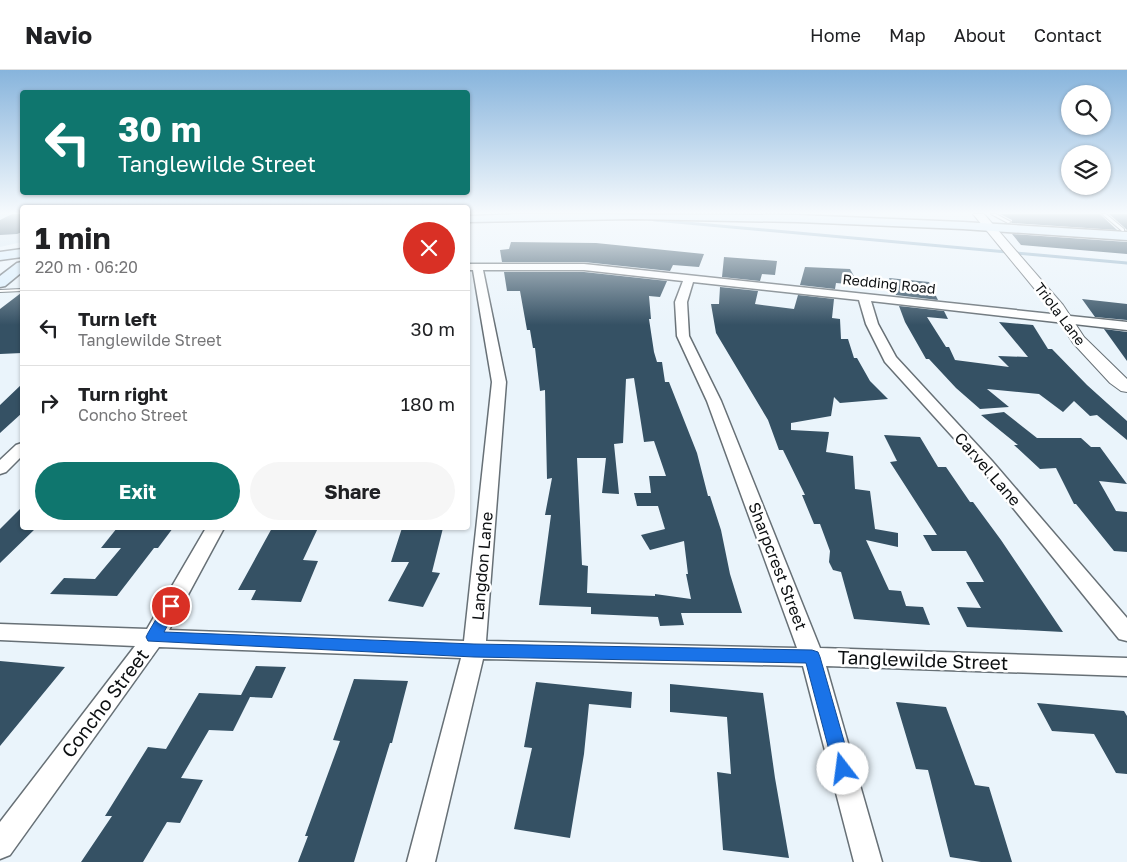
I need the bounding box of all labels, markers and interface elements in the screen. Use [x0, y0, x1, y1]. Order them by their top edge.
text: Navio [25, 20, 92, 49]
text: Home [810, 24, 861, 46]
text: Map [889, 24, 926, 46]
text: About [954, 24, 1006, 46]
text: Contact [1034, 24, 1102, 46]
map controls [1061, 85, 1111, 195]
button: search [1061, 85, 1111, 135]
text: 30 m [118, 108, 201, 150]
icon: left [35, 110, 100, 175]
button: layers [1061, 145, 1111, 195]
text: Tanglewilde Street [118, 150, 316, 177]
text: 1 min [35, 220, 111, 256]
button: close [403, 222, 455, 274]
text: 220 m · 06:20 [35, 257, 138, 277]
street label: Redding Road [842, 270, 936, 297]
street label: Triola Lane [1031, 279, 1089, 348]
text: Turn left [78, 307, 157, 330]
icon: left [35, 314, 63, 342]
text: 30 m [411, 317, 455, 340]
text: Tanglewilde Street [78, 330, 222, 350]
text: Turn right [78, 382, 168, 405]
icon: right [35, 389, 63, 417]
text: 180 m [401, 392, 455, 415]
text: Concho Street [78, 405, 188, 425]
street label: Carvel Lane [951, 428, 1025, 510]
button: Exit [35, 462, 240, 520]
button: Share [250, 462, 455, 520]
street label: Sharpcrest Street [744, 499, 812, 633]
street label: Langdon Lane [467, 511, 497, 621]
pin [150, 585, 192, 627]
icon: arrive [157, 592, 185, 620]
street label: Concho Street [56, 644, 153, 762]
street label: Tanglewilde Street [837, 645, 1009, 674]
position arrow [816, 742, 868, 794]

